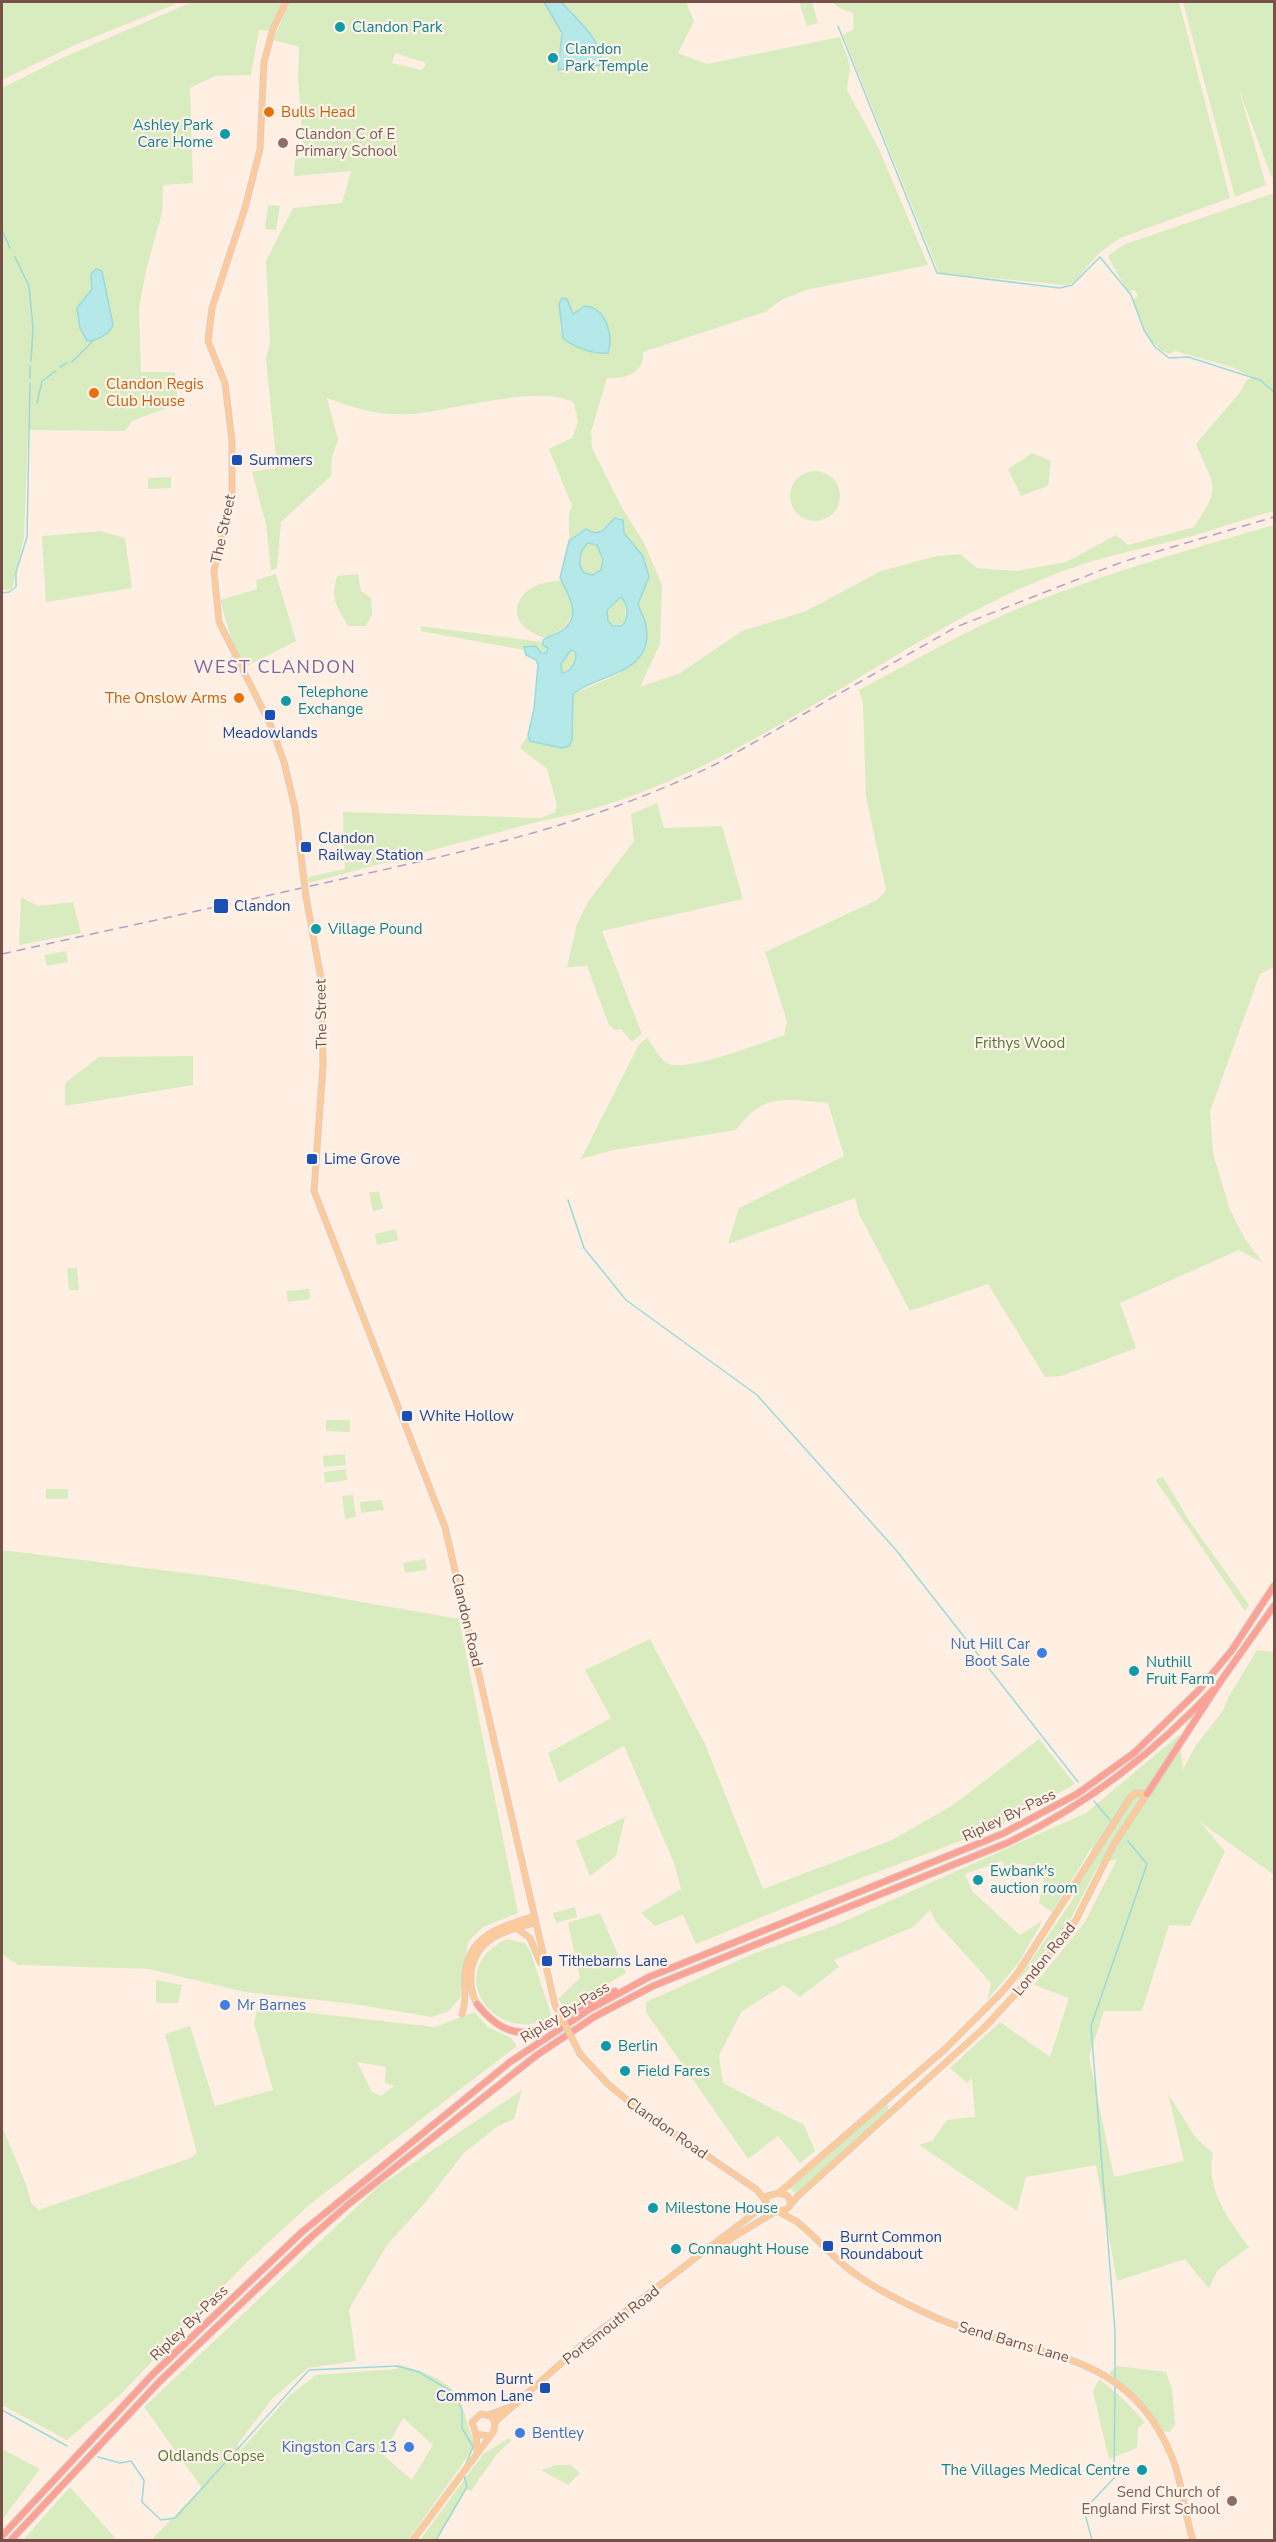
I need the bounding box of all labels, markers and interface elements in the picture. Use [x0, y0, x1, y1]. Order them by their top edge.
place label: Clandon Park [352, 17, 443, 37]
marker: Clandon Park [333, 20, 347, 34]
place label: Clandon Park Temple [565, 39, 649, 76]
marker: Clandon Park Temple [546, 51, 560, 65]
place label: Bulls Head [281, 102, 356, 122]
marker: Bulls Head [262, 105, 276, 119]
place label: Ashley Park Care Home [133, 115, 213, 152]
place label: Clandon C of E Primary School [295, 124, 398, 161]
marker: Ashley Park Care Home [218, 127, 232, 141]
marker: Clandon C of E Primary School [276, 136, 290, 150]
place label: Clandon Regis Club House [106, 374, 204, 411]
marker: Clandon Regis Club House [87, 386, 101, 400]
place label: Summers [249, 450, 313, 470]
marker: Summers [230, 453, 244, 467]
street label: The Street [206, 492, 240, 565]
district label: WEST CLANDON [194, 655, 356, 679]
place label: Telephone Exchange [298, 682, 368, 719]
place label: The Onslow Arms [105, 688, 227, 708]
marker: The Onslow Arms [232, 691, 246, 705]
marker: Telephone Exchange [279, 694, 293, 708]
marker: Meadowlands [263, 708, 277, 722]
place label: Meadowlands [222, 723, 318, 743]
place label: Clandon Railway Station [318, 828, 424, 865]
marker: Clandon Railway Station [299, 840, 313, 854]
place label: Clandon [234, 896, 291, 916]
marker: Clandon [212, 897, 230, 915]
place label: Village Pound [327, 919, 422, 939]
marker: Village Pound [309, 922, 323, 936]
street label: The Street [310, 978, 332, 1049]
park label: Frithys Wood [975, 1033, 1065, 1053]
place label: Lime Grove [324, 1149, 400, 1169]
marker: Lime Grove [305, 1152, 319, 1166]
place label: White Hollow [419, 1406, 514, 1426]
marker: White Hollow [400, 1409, 414, 1423]
street label: Clandon Road [447, 1571, 487, 1669]
place label: Nut Hill Car Boot Sale [951, 1634, 1031, 1671]
marker: Nut Hill Car Boot Sale [1035, 1646, 1049, 1660]
place label: Nuthill Fruit Farm [1146, 1652, 1215, 1689]
marker: Nuthill Fruit Farm [1127, 1664, 1141, 1678]
street label: Ripley By-Pass [959, 1784, 1059, 1846]
place label: Ewbank's auction room [990, 1861, 1078, 1898]
marker: Ewbank's auction room [971, 1873, 985, 1887]
street label: London Road [1008, 1918, 1080, 2000]
place label: Tithebarns Lane [559, 1951, 668, 1971]
marker: Tithebarns Lane [540, 1954, 554, 1968]
street label: Ripley By-Pass [517, 1977, 613, 2047]
place label: Mr Barnes [237, 1995, 306, 2015]
marker: Mr Barnes [218, 1998, 232, 2012]
place label: Berlin [618, 2036, 658, 2056]
marker: Berlin [599, 2039, 613, 2053]
place label: Field Fares [637, 2061, 710, 2081]
marker: Field Fares [618, 2064, 632, 2078]
street label: Clandon Road [622, 2092, 712, 2164]
place label: Milestone House [665, 2198, 778, 2218]
marker: Milestone House [646, 2201, 660, 2215]
place label: Burnt Common Roundabout [840, 2227, 942, 2264]
place label: Connaught House [688, 2239, 809, 2259]
marker: Burnt Common Roundabout [821, 2239, 835, 2253]
marker: Connaught House [669, 2242, 683, 2256]
street label: Ripley By-Pass [146, 2281, 232, 2365]
street label: Portsmouth Road [558, 2281, 664, 2369]
street label: Send Barns Lane [956, 2317, 1072, 2367]
place label: Burnt Common Lane [436, 2369, 534, 2406]
marker: Burnt Common Lane [538, 2381, 552, 2395]
place label: Bentley [532, 2423, 584, 2443]
marker: Bentley [513, 2426, 527, 2440]
place label: Kingston Cars 13 [282, 2437, 397, 2457]
marker: Kingston Cars 13 [402, 2440, 416, 2454]
park label: Oldlands Copse [157, 2446, 265, 2466]
place label: The Villages Medical Centre [941, 2460, 1130, 2480]
marker: The Villages Medical Centre [1135, 2463, 1149, 2477]
place label: Send Church of England First School [1081, 2482, 1221, 2519]
marker: Send Church of England First School [1225, 2494, 1239, 2508]

